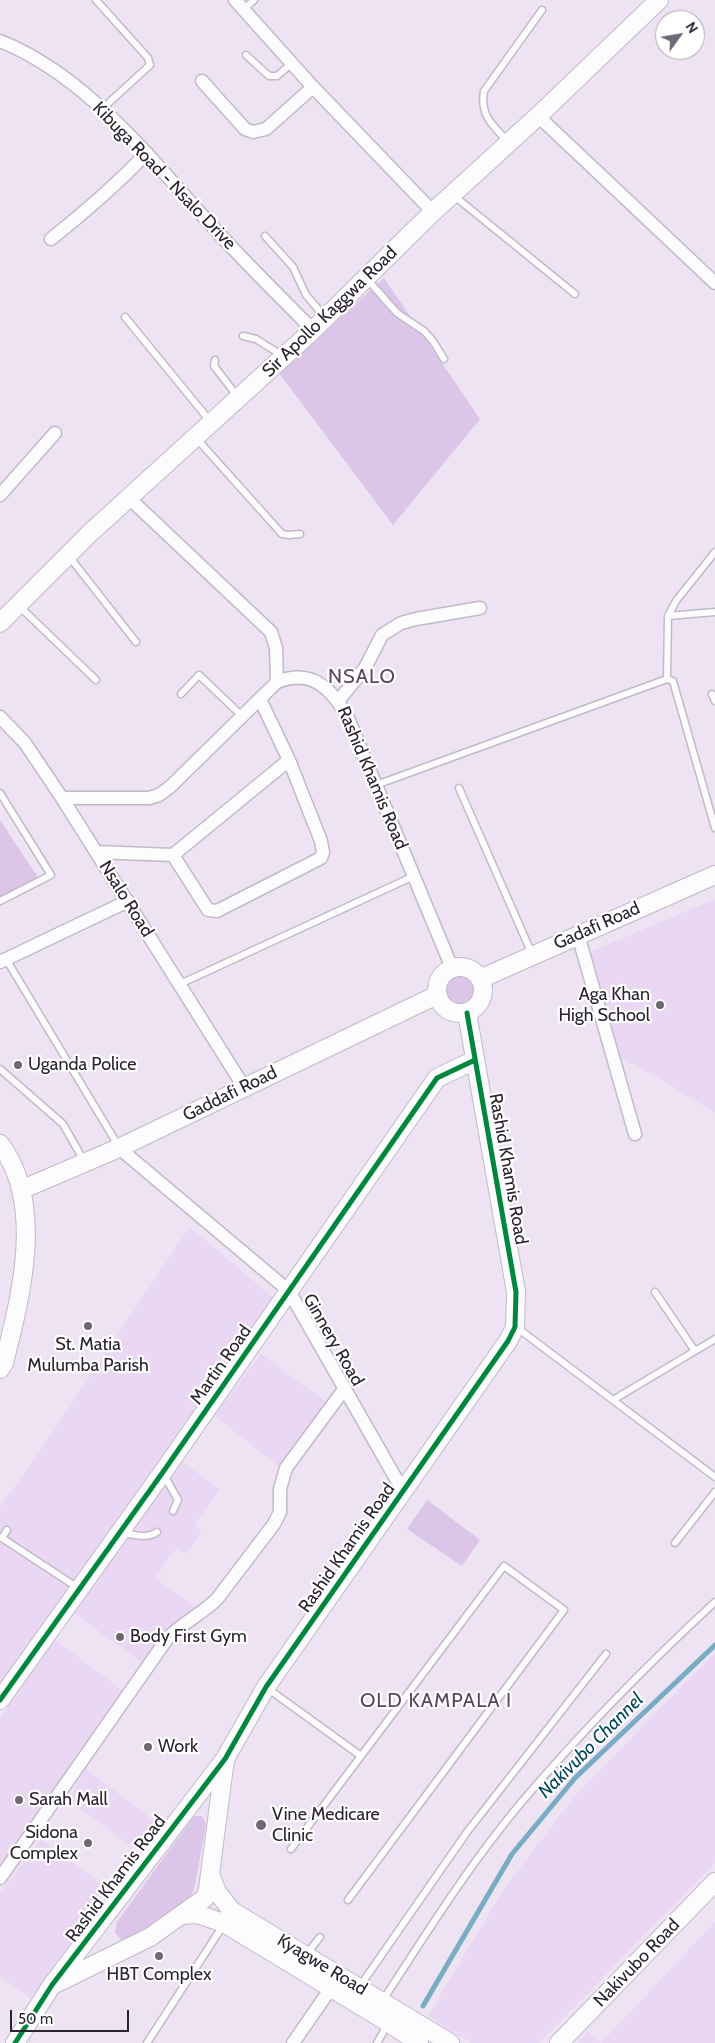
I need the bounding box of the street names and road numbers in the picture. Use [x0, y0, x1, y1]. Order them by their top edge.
street label: Kibuga Road - Nsalo Drive [88, 98, 240, 254]
street label: Sir Apollo Kaggwa Road [258, 242, 402, 382]
street label: Rashid Khamis Road [332, 703, 412, 853]
street label: Nsalo Road [94, 857, 158, 941]
street label: Gadafi Road [551, 897, 643, 955]
street label: Gaddafi Road [179, 1062, 281, 1126]
street label: Rashid Khamis Road [484, 1092, 532, 1246]
street label: Ginnery Road [298, 1290, 368, 1390]
street label: Martin Road [186, 1321, 256, 1409]
street label: Rashid Khamis Road [294, 1479, 400, 1617]
street label: Rashid Khamis Road [61, 1811, 171, 1947]
street label: Nakivubo Road [590, 1914, 684, 2012]
street label: Kyagwe Road [273, 1930, 371, 2000]

